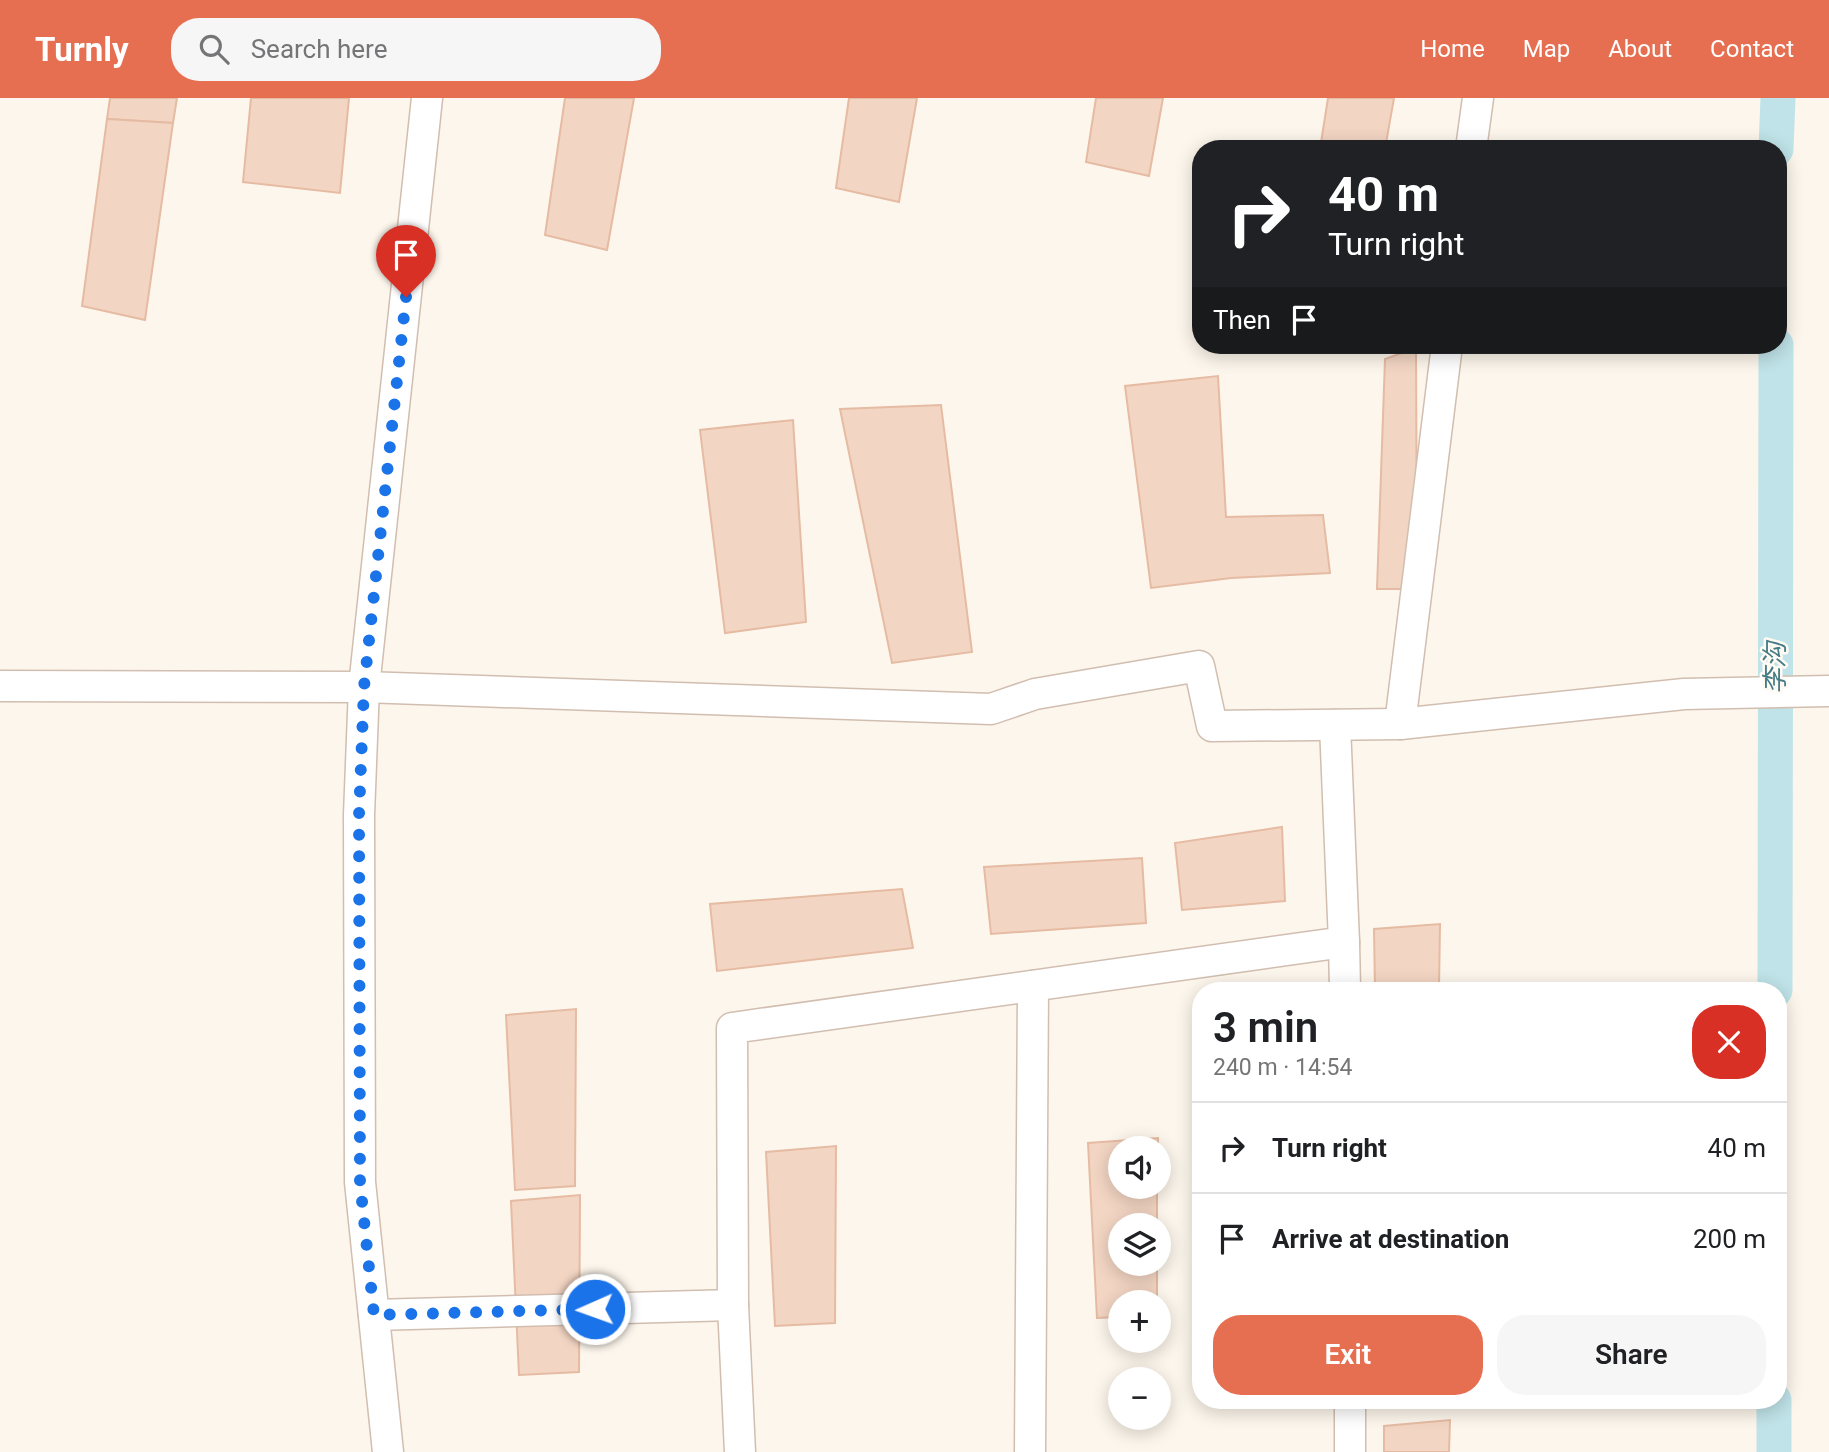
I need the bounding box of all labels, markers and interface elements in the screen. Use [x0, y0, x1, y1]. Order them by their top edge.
search box [171, 18, 661, 81]
text: Turnly [35, 30, 129, 69]
icon: search [195, 30, 233, 68]
text: Search here [251, 34, 387, 64]
text: Home [1420, 35, 1485, 63]
text: Map [1523, 35, 1570, 63]
text: About [1608, 35, 1672, 63]
text: Contact [1710, 35, 1794, 63]
text: 40 m [1328, 166, 1439, 223]
icon: right [1213, 168, 1304, 259]
pin [376, 225, 436, 297]
text: Turn right [1328, 225, 1464, 263]
icon: arrive [387, 236, 425, 274]
icon: arrive [1285, 301, 1323, 339]
text: Then [1213, 305, 1271, 335]
water label: 李沟 [1760, 639, 1790, 694]
text: 3 min [1213, 1003, 1318, 1052]
button: close [1692, 1005, 1766, 1079]
text: 240 m · 14:54 [1213, 1054, 1352, 1081]
icon: right [1213, 1129, 1251, 1167]
text: Turn right [1272, 1133, 1387, 1163]
text: 40 m [1708, 1133, 1766, 1163]
map controls [1108, 1136, 1171, 1430]
button: sound [1108, 1136, 1171, 1199]
button: layers [1108, 1213, 1171, 1276]
icon: arrive [1213, 1220, 1251, 1258]
text: Arrive at destination [1272, 1224, 1509, 1254]
text: 200 m [1693, 1224, 1766, 1254]
position arrow [558, 1272, 632, 1346]
button: + [1108, 1290, 1171, 1353]
button: Exit [1213, 1315, 1483, 1395]
button: Share [1497, 1315, 1766, 1395]
button: − [1108, 1367, 1171, 1430]

